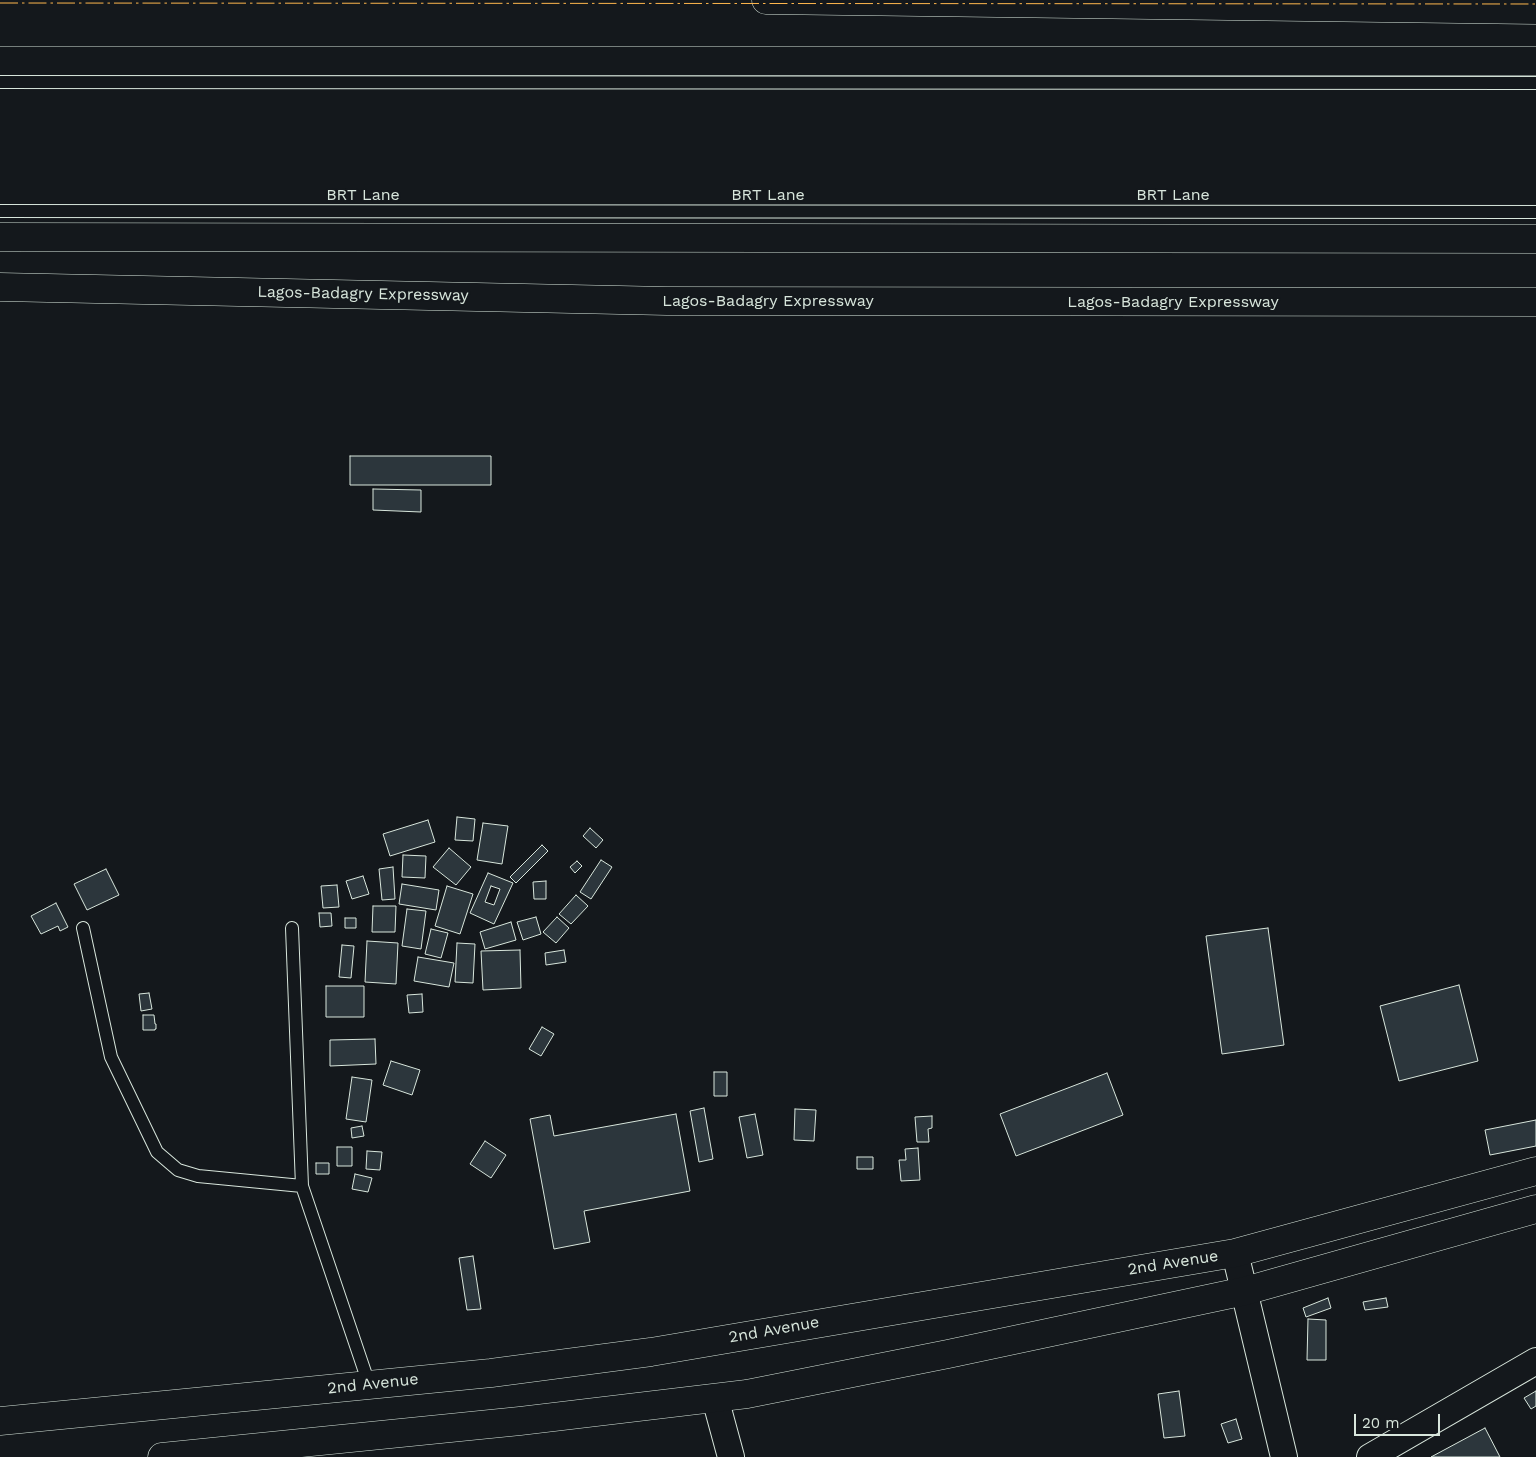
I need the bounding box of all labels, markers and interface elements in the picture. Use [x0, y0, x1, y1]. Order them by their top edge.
street label: BRT Lane [326, 185, 400, 205]
street label: BRT Lane [731, 185, 805, 205]
street label: BRT Lane [1136, 185, 1210, 205]
street label: Lagos-Badagry Expressway [257, 283, 469, 305]
street label: Lagos-Badagry Expressway [662, 291, 874, 311]
street label: Lagos-Badagry Expressway [1067, 292, 1279, 312]
street label: 2nd Avenue [1126, 1246, 1220, 1280]
street label: 2nd Avenue [727, 1313, 821, 1347]
street label: 2nd Avenue [327, 1370, 419, 1398]
scale bar [1356, 1404, 1442, 1436]
text: 20 m [1362, 1414, 1400, 1432]

